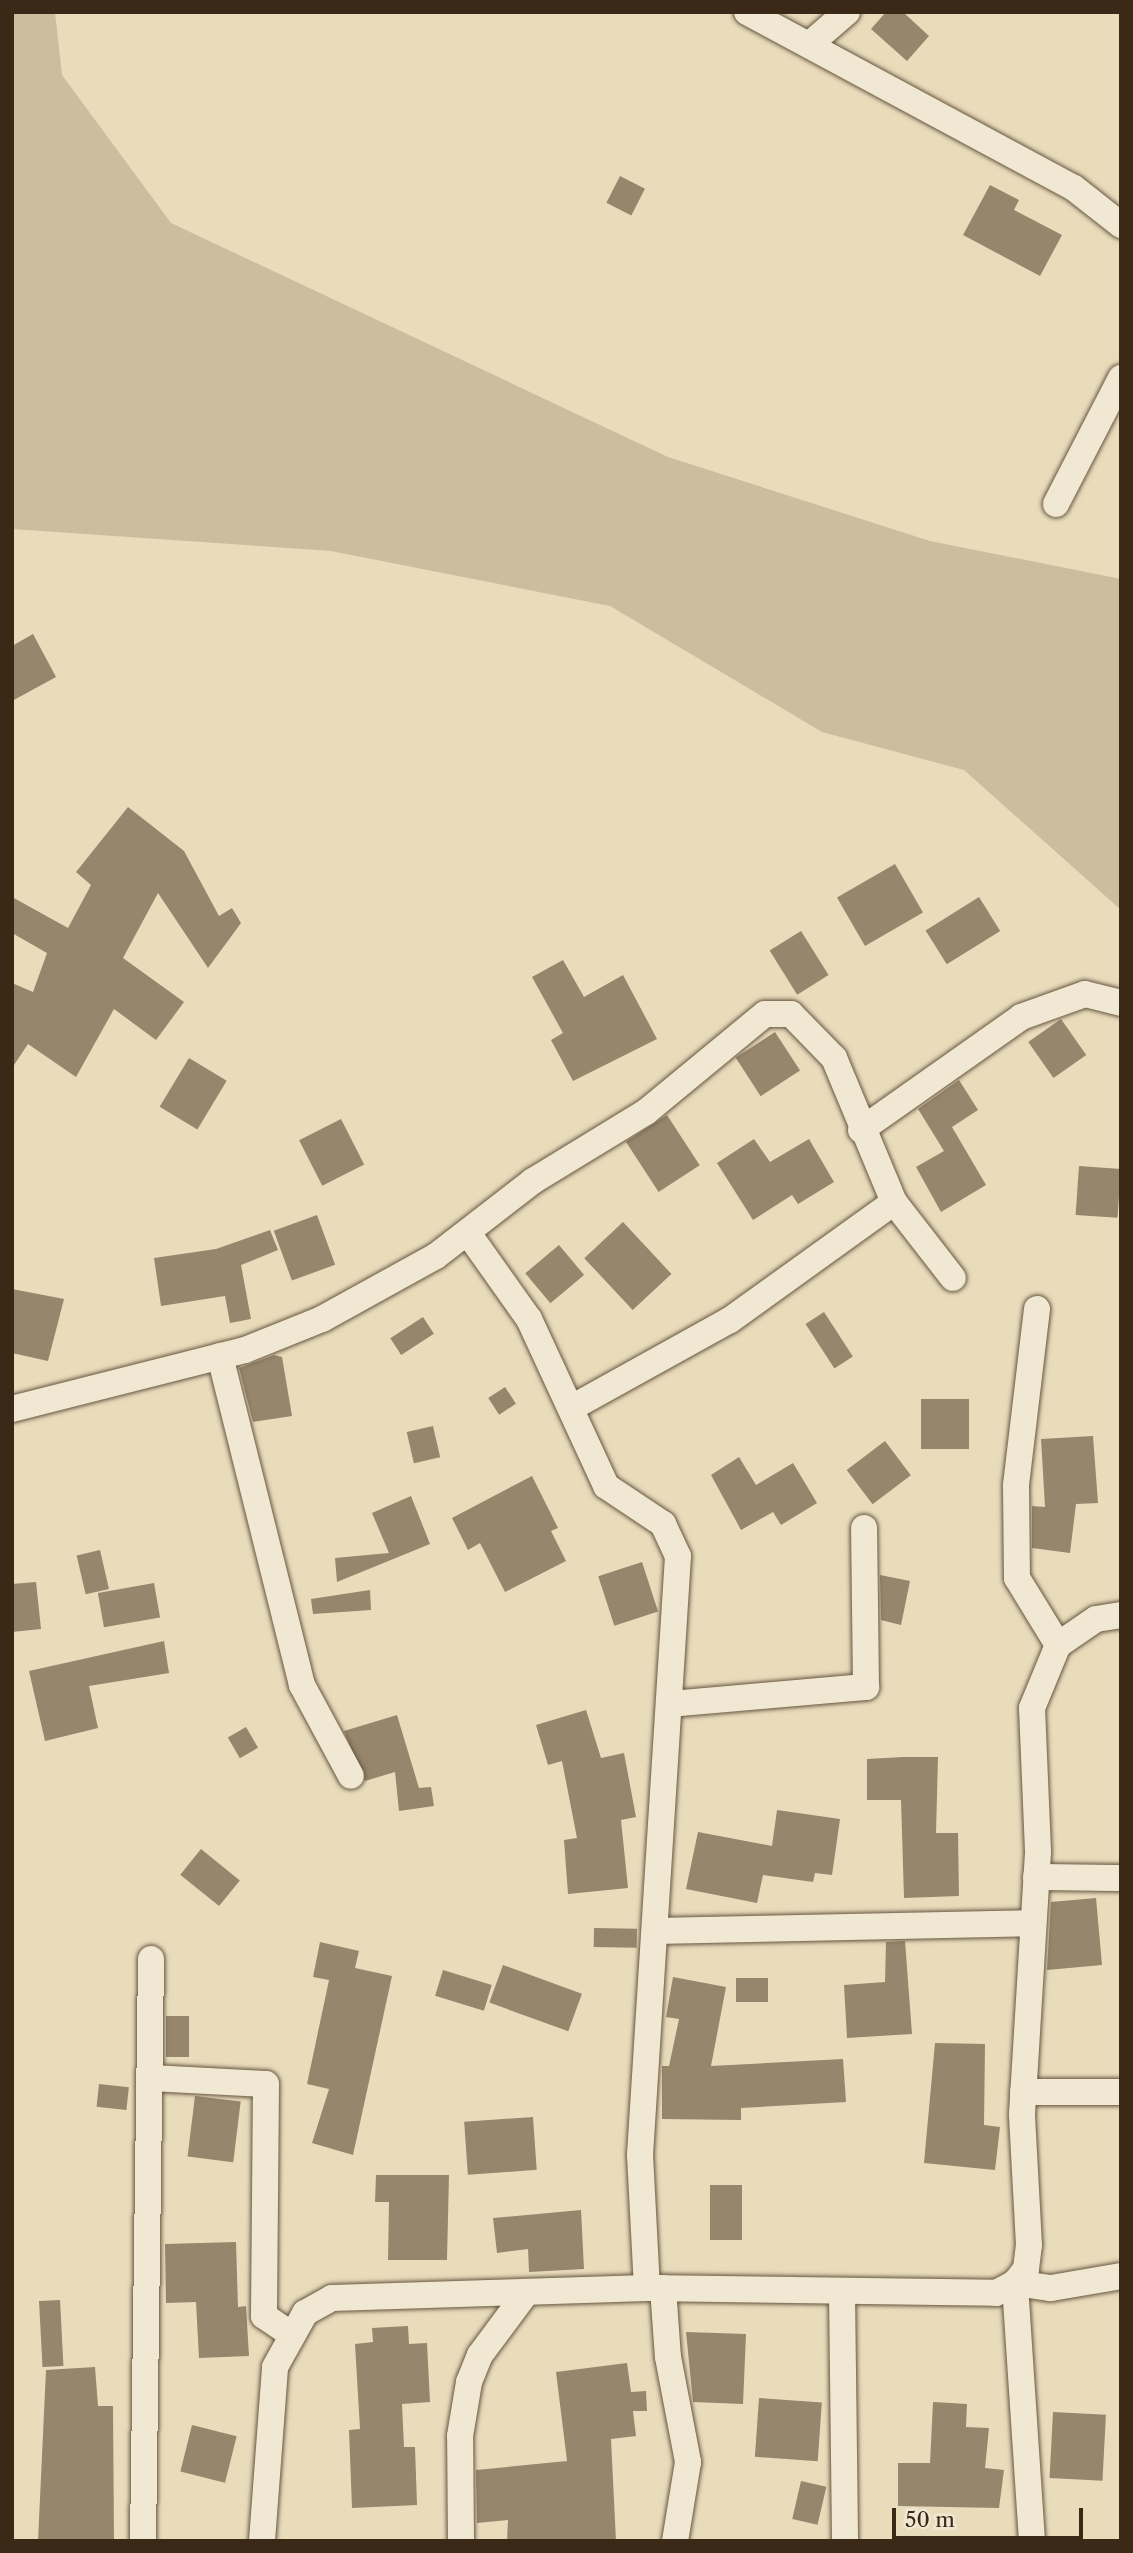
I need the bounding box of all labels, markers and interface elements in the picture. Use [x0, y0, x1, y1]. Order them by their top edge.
scale bar [895, 2494, 1086, 2538]
text: 50 m [905, 2507, 955, 2532]

